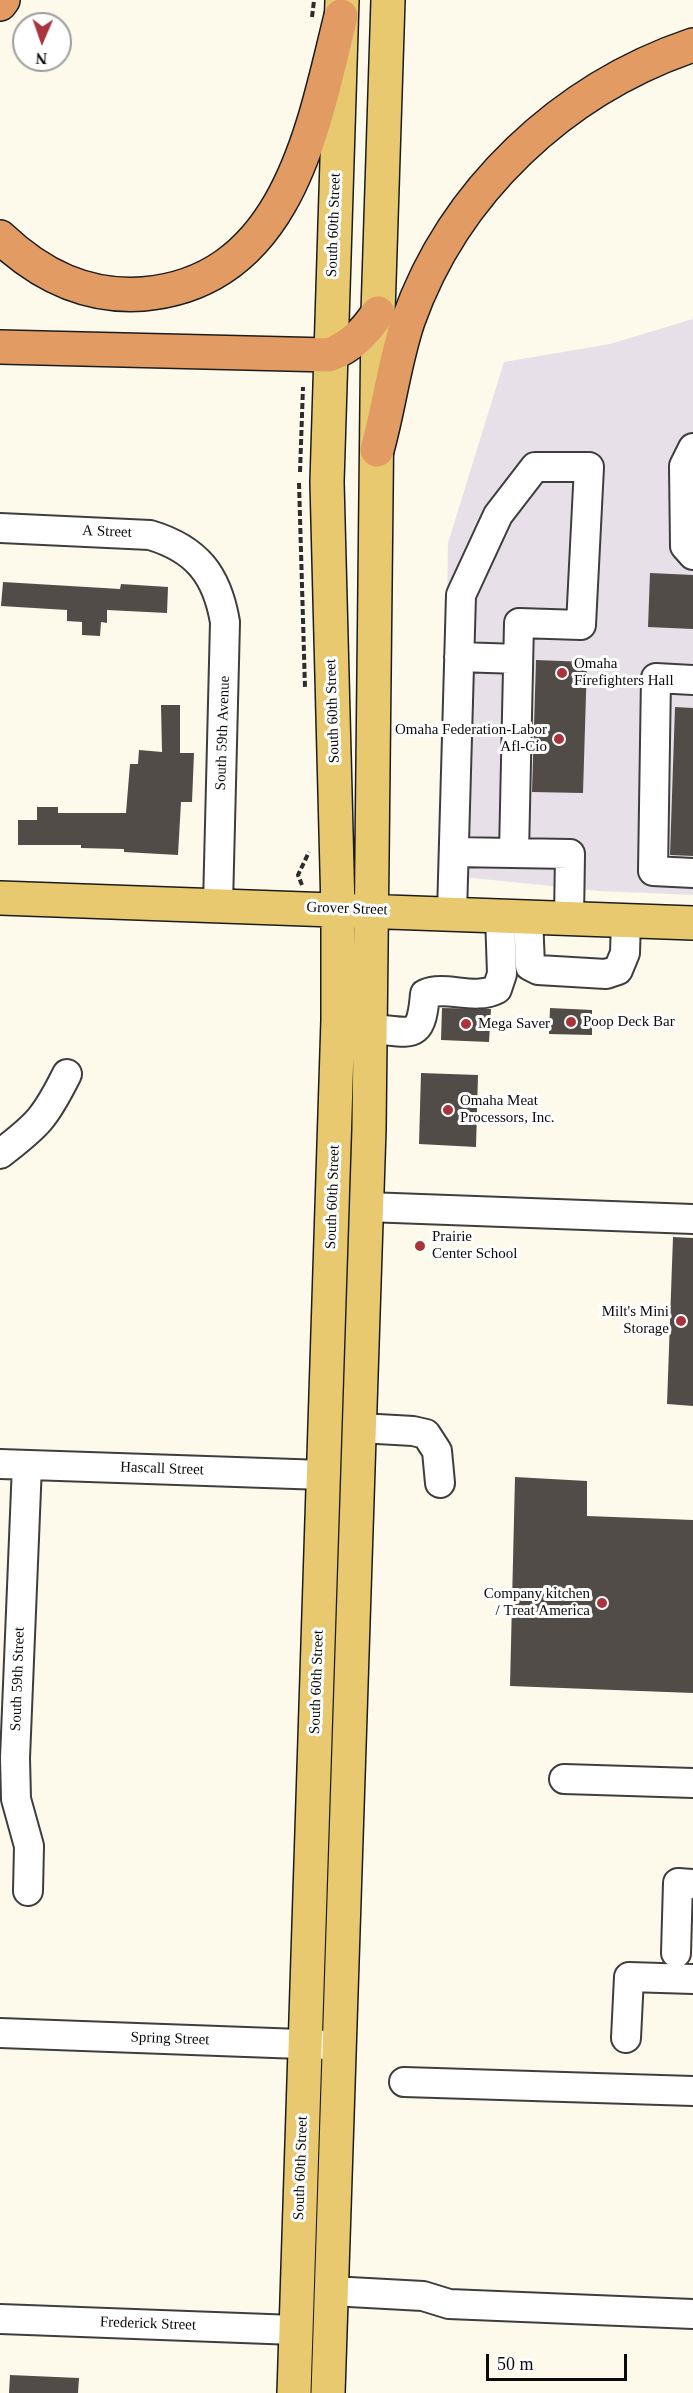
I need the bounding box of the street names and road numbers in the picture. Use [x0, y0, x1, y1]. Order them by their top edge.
street label: South 60th Street [323, 173, 345, 277]
street label: A Street [82, 522, 132, 542]
street label: South 60th Street [322, 659, 344, 763]
street label: South 59th Avenue [212, 675, 234, 791]
street label: Grover Street [306, 899, 388, 919]
street label: South 60th Street [322, 1145, 344, 1249]
street label: Hascall Street [120, 1459, 204, 1479]
street label: South 59th Street [7, 1627, 29, 1731]
street label: South 60th Street [306, 1630, 328, 1734]
street label: Spring Street [130, 2029, 210, 2049]
street label: South 60th Street [290, 2116, 312, 2220]
street label: Frederick Street [100, 2313, 196, 2335]

